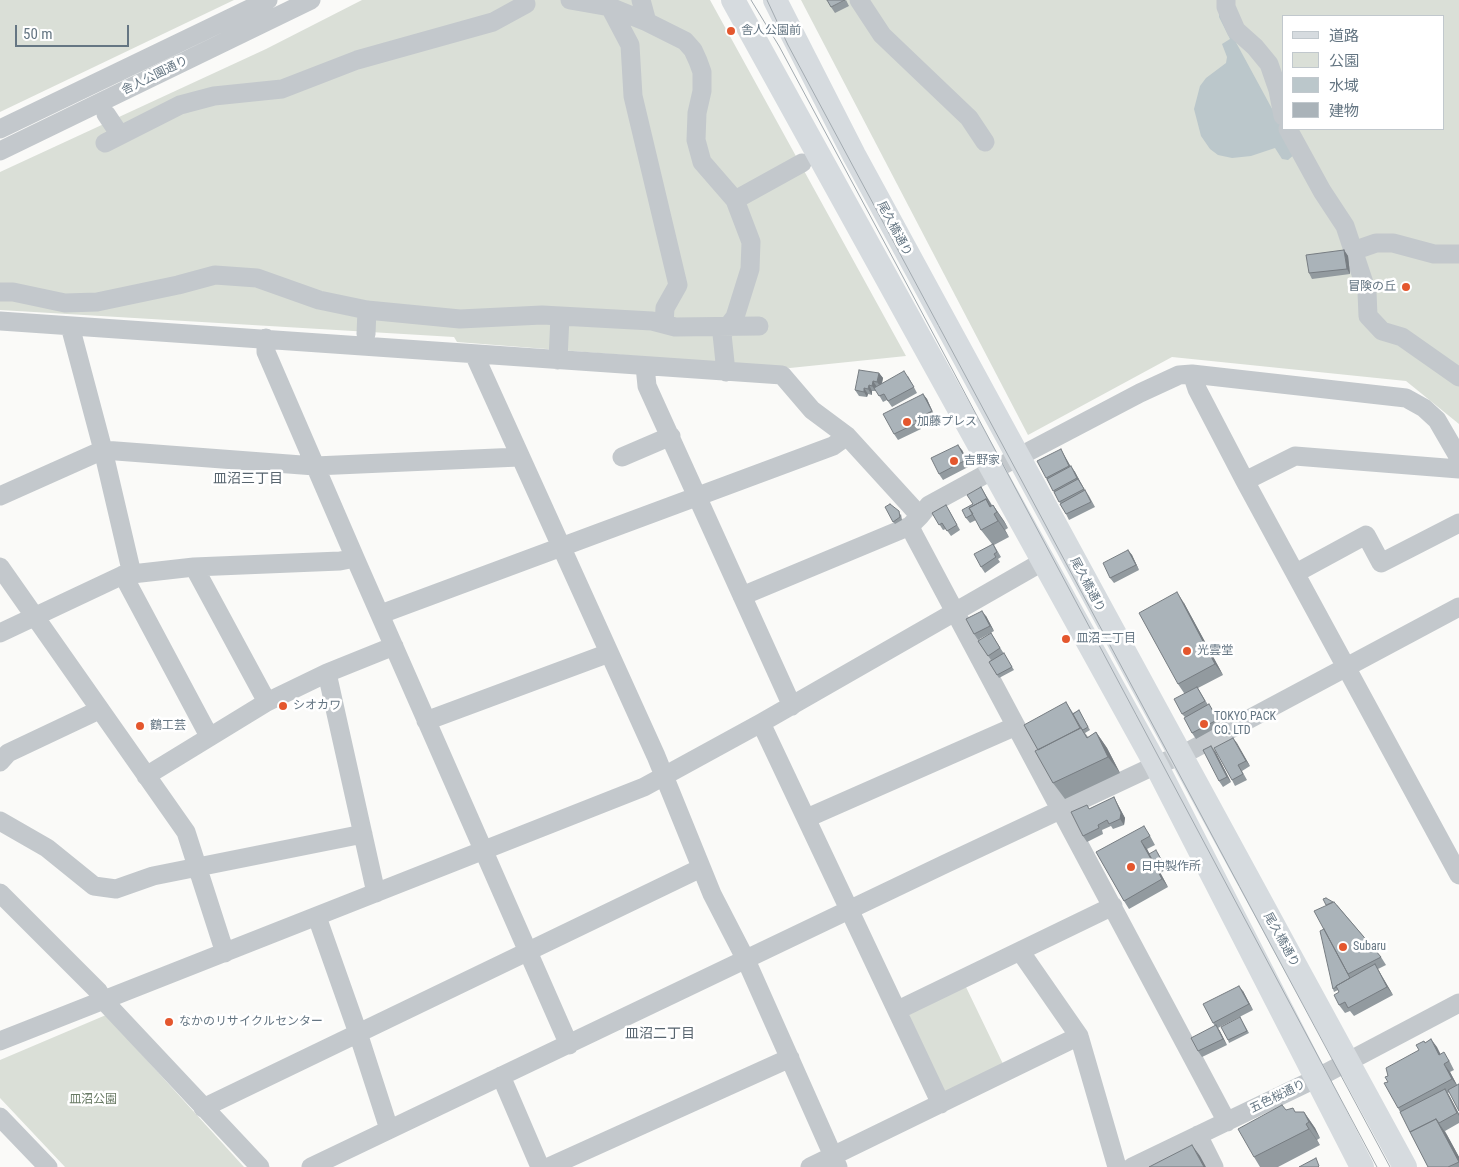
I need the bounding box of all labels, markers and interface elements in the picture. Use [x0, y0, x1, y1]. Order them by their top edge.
scale bar [18, 15, 131, 47]
legend [1282, 15, 1444, 130]
place label: 舎人公園前 [741, 24, 801, 38]
text: 50 m [23, 25, 53, 43]
marker: 舎人公園前 [725, 25, 737, 37]
text: 道路 [1329, 27, 1359, 45]
text: 公園 [1329, 52, 1359, 70]
street label: 舎人公園通り [119, 54, 191, 98]
text: 水域 [1329, 77, 1359, 95]
text: 建物 [1329, 102, 1359, 120]
street label: 尾久橋通り [874, 199, 914, 259]
place label: 冒険の丘 [1348, 280, 1396, 294]
marker: 冒険の丘 [1400, 281, 1412, 293]
place label: 加藤プレス [917, 415, 977, 429]
marker: 加藤プレス [901, 416, 913, 428]
place label: 吉野家 [964, 454, 1000, 468]
marker: 吉野家 [948, 455, 960, 467]
district label: 皿沼三丁目 [213, 471, 283, 487]
street label: 尾久橋通り [1067, 555, 1107, 615]
place label: 皿沼二丁目 [1076, 632, 1136, 646]
marker: 皿沼二丁目 [1060, 633, 1072, 645]
place label: 光雲堂 [1197, 644, 1233, 658]
marker: 光雲堂 [1181, 645, 1193, 657]
place label: シオカワ [293, 699, 341, 713]
marker: シオカワ [277, 700, 289, 712]
place label: TOKYO PACK CO. LTD [1214, 710, 1276, 738]
marker: TOKYO PACK CO. LTD [1198, 718, 1210, 730]
place label: 鶴工芸 [150, 719, 186, 733]
marker: 鶴工芸 [134, 720, 146, 732]
place label: 日中製作所 [1141, 860, 1201, 874]
marker: 日中製作所 [1125, 861, 1137, 873]
street label: 尾久橋通り [1260, 910, 1302, 970]
place label: Subaru [1353, 940, 1386, 954]
marker: Subaru [1337, 941, 1349, 953]
place label: なかのリサイクルセンター [179, 1015, 323, 1029]
marker: なかのリサイクルセンター [163, 1016, 175, 1028]
district label: 皿沼二丁目 [625, 1026, 695, 1042]
street label: 五色桜通り [1248, 1077, 1308, 1117]
park label: 皿沼公園 [69, 1093, 117, 1107]

